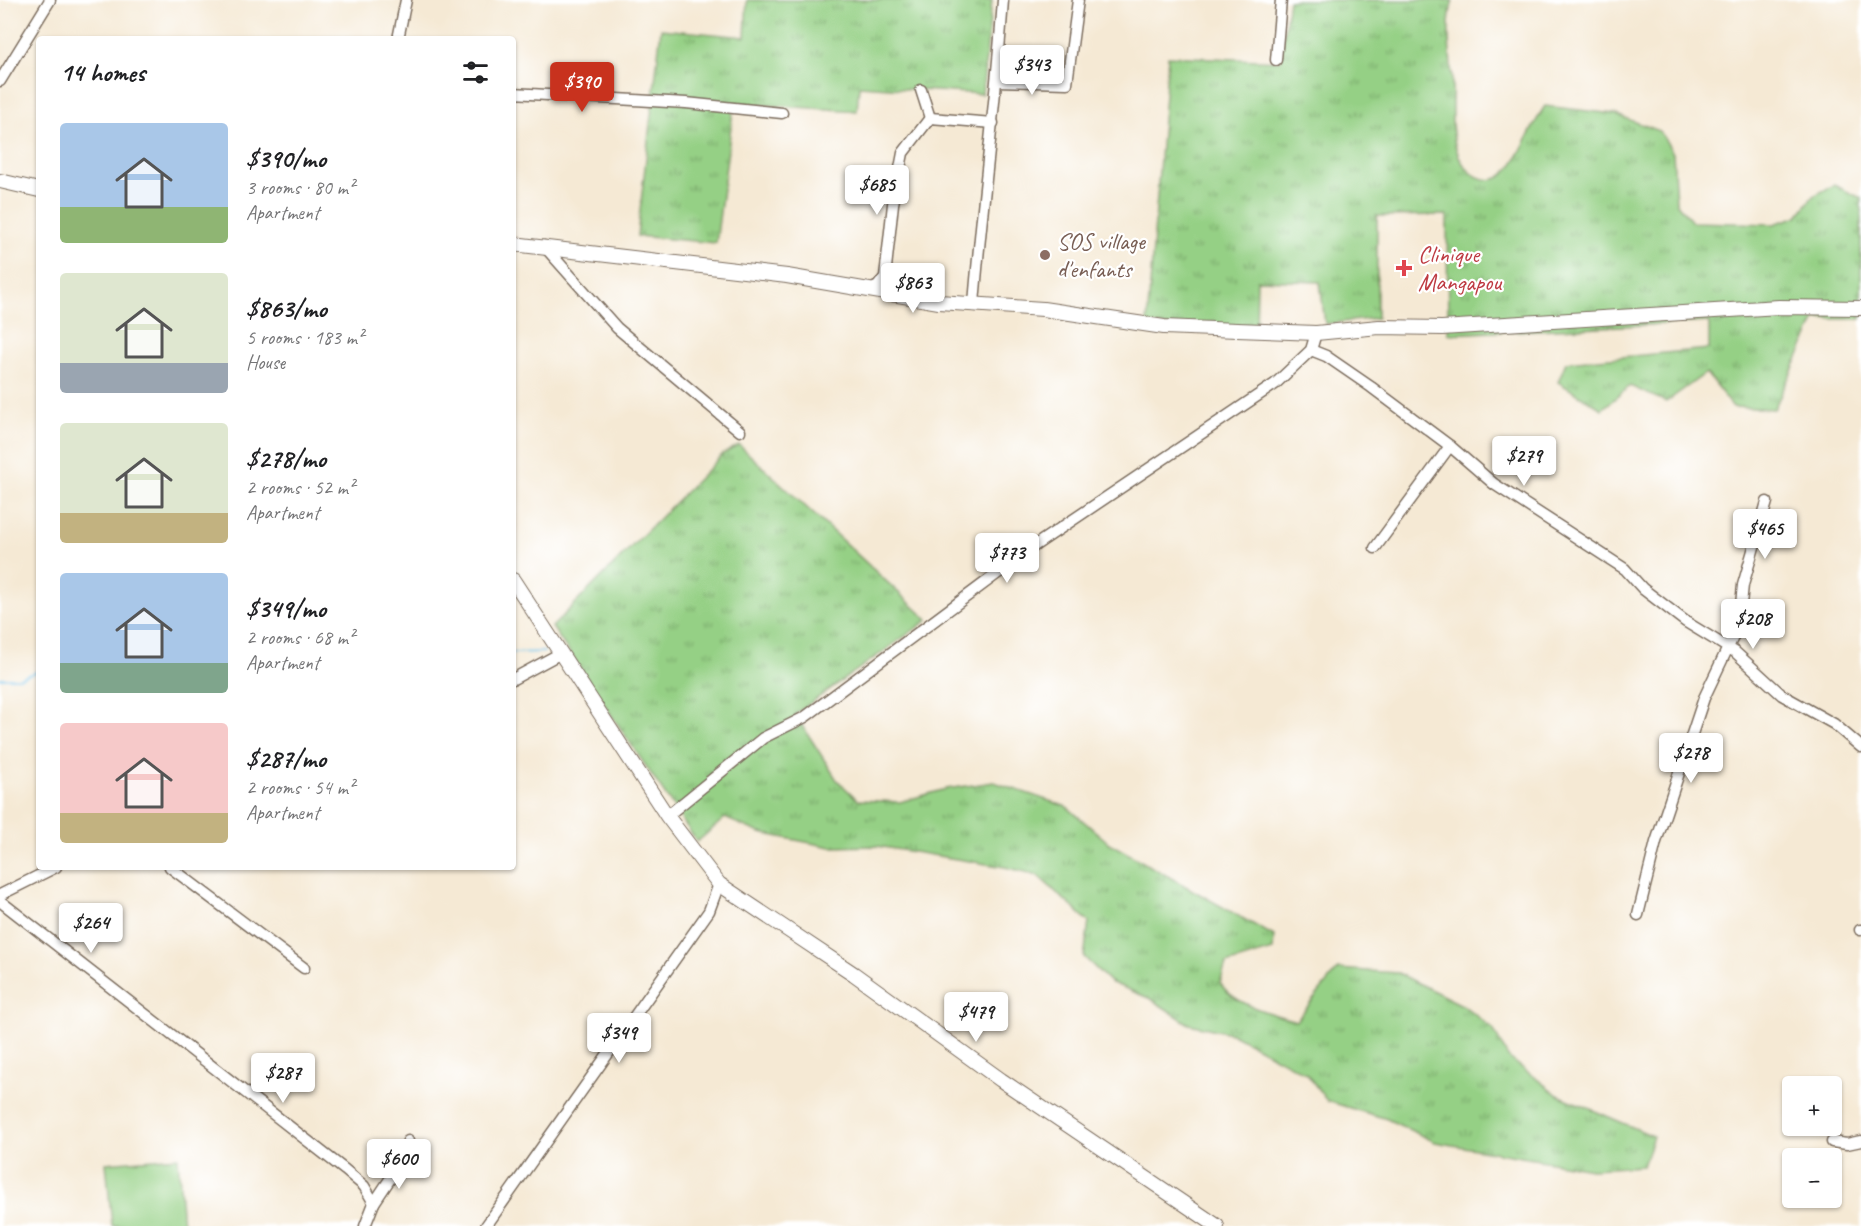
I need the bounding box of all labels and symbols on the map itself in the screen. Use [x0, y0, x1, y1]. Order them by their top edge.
pin: $343 [996, 45, 1068, 96]
pin: $390 [546, 62, 618, 113]
pin: $685 [841, 165, 913, 216]
place label: SOS village d'enfants [1057, 226, 1147, 284]
place label: Clinique Mangapou [1418, 239, 1503, 297]
marker: SOS village d'enfants [1038, 248, 1052, 262]
marker: Clinique Mangapou [1395, 259, 1413, 277]
pin: $863 [877, 263, 949, 314]
pin: $279 [1488, 436, 1560, 487]
pin: $465 [1729, 509, 1801, 560]
pin: $773 [971, 533, 1043, 584]
pin: $208 [1717, 599, 1789, 650]
pin: $278 [1655, 733, 1727, 784]
pin: $264 [55, 903, 127, 954]
pin: $479 [940, 992, 1012, 1043]
pin: $349 [583, 1013, 655, 1064]
pin: $287 [247, 1053, 319, 1104]
pin: $600 [363, 1139, 435, 1190]

